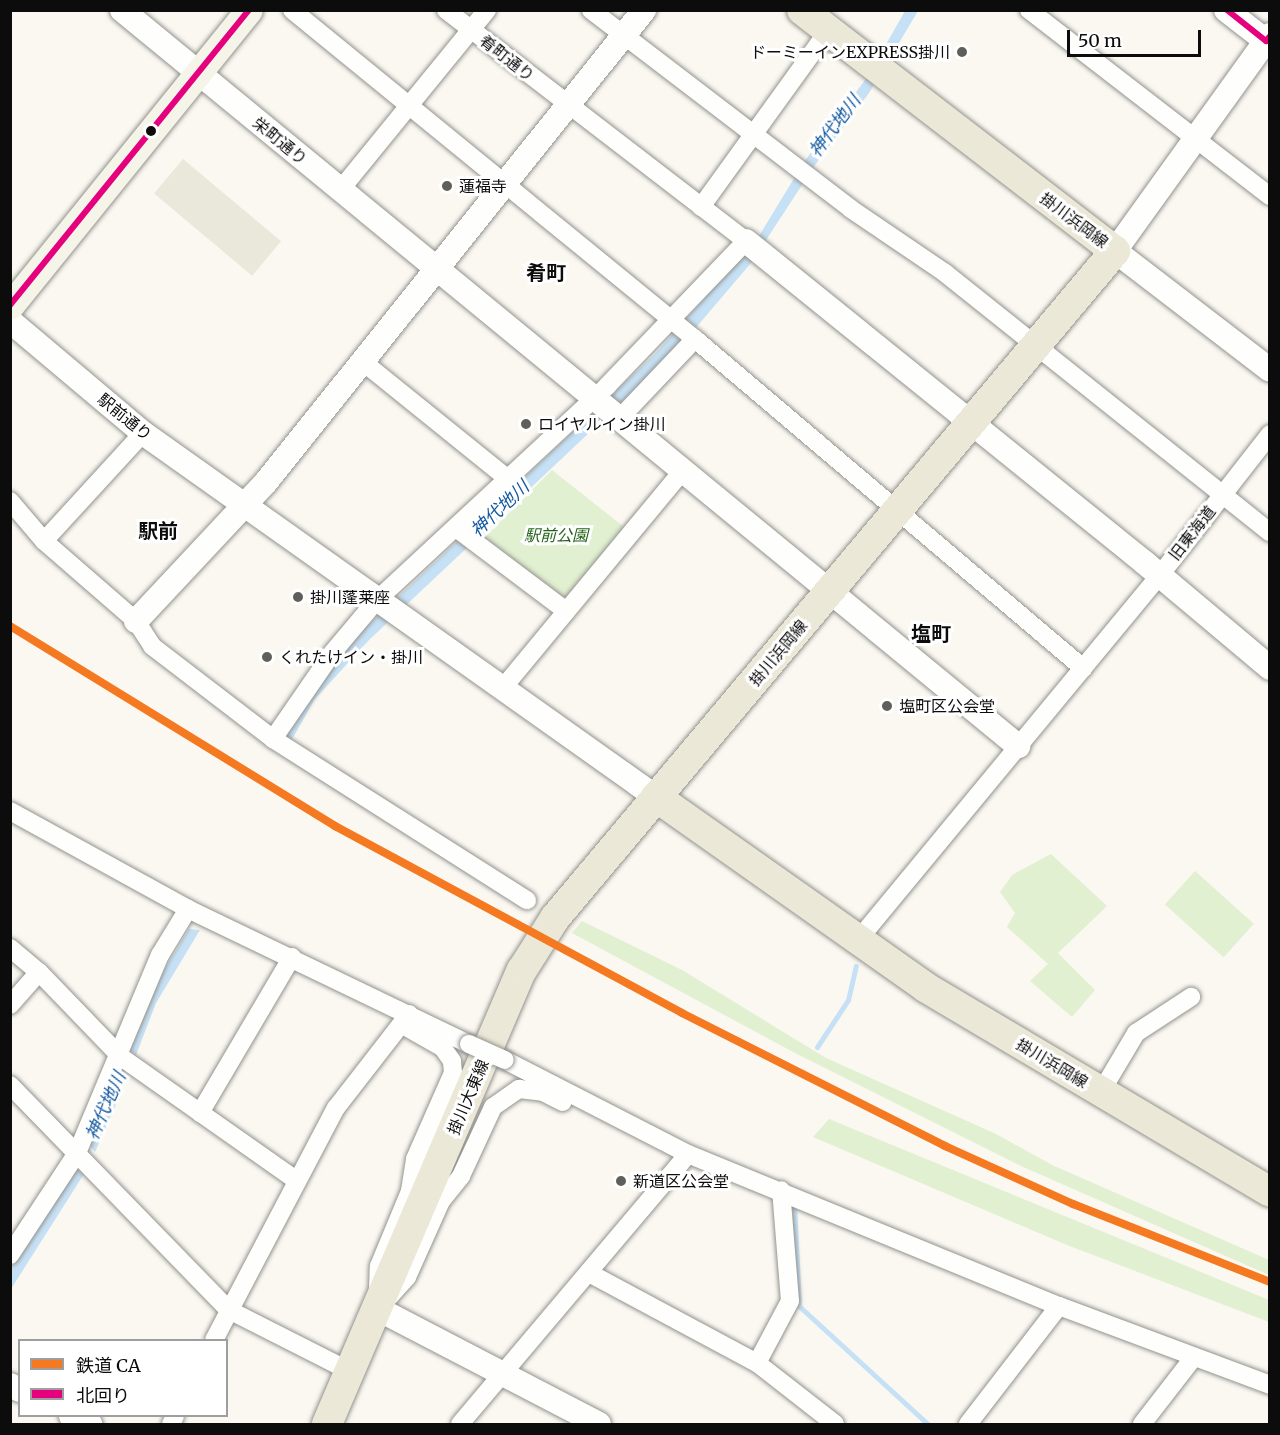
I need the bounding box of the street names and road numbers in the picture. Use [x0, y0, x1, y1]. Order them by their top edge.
street label: 肴町通り [476, 31, 538, 85]
street label: 栄町通り [249, 113, 311, 169]
street label: 掛川浜岡線 [1036, 188, 1112, 252]
street label: 駅前通り [94, 389, 156, 445]
street label: 旧東海道 [1165, 502, 1219, 564]
street label: 掛川浜岡線 [745, 616, 811, 690]
street label: 掛川浜岡線 [1013, 1034, 1091, 1092]
street label: 掛川大東線 [444, 1056, 492, 1138]

